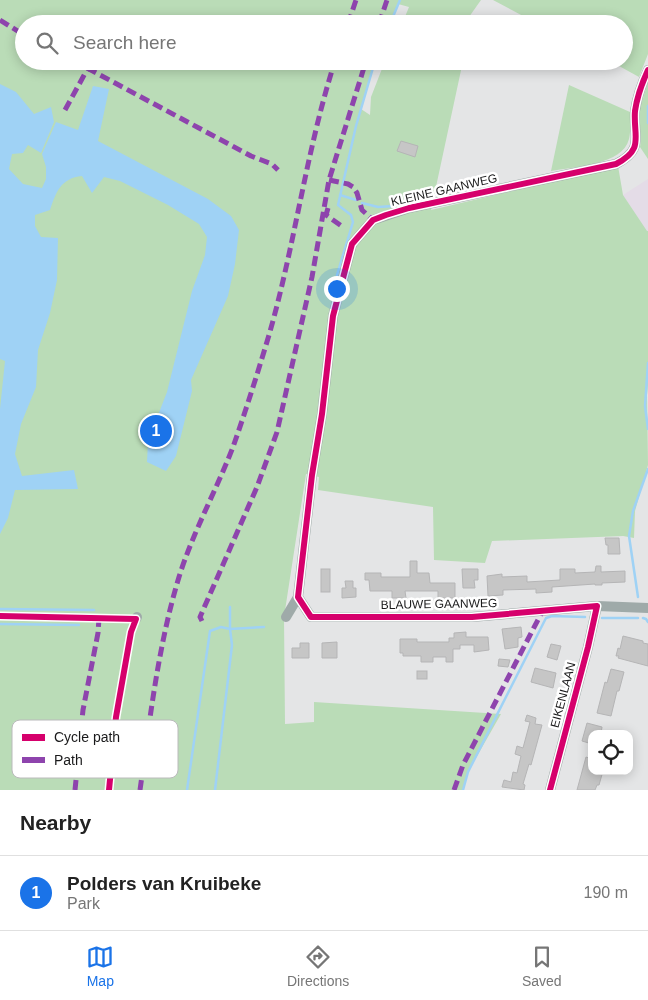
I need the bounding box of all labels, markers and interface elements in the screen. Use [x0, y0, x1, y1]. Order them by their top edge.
search box [15, 15, 633, 70]
icon: search [33, 29, 61, 57]
text: Search here [73, 32, 177, 53]
street label: KLEINE GAANWEG [389, 171, 499, 209]
your location [324, 276, 350, 302]
pin: 1 [140, 412, 172, 450]
street label: BLAUWE GAANWEG [381, 596, 497, 612]
street label: EIKENLAAN [548, 661, 578, 729]
legend [12, 720, 178, 778]
text: Cycle path [54, 729, 120, 745]
map controls [588, 730, 633, 775]
button: locate [588, 730, 633, 775]
text: Path [54, 752, 83, 768]
text: Nearby [20, 811, 91, 834]
text: Polders van Kruibeke [67, 873, 261, 894]
text: 1 [32, 884, 40, 901]
text: 190 m [584, 884, 628, 901]
text: Park [67, 895, 100, 912]
tab: Map [86, 943, 114, 989]
tab: Directions [287, 943, 349, 989]
tab: Saved [522, 943, 562, 989]

